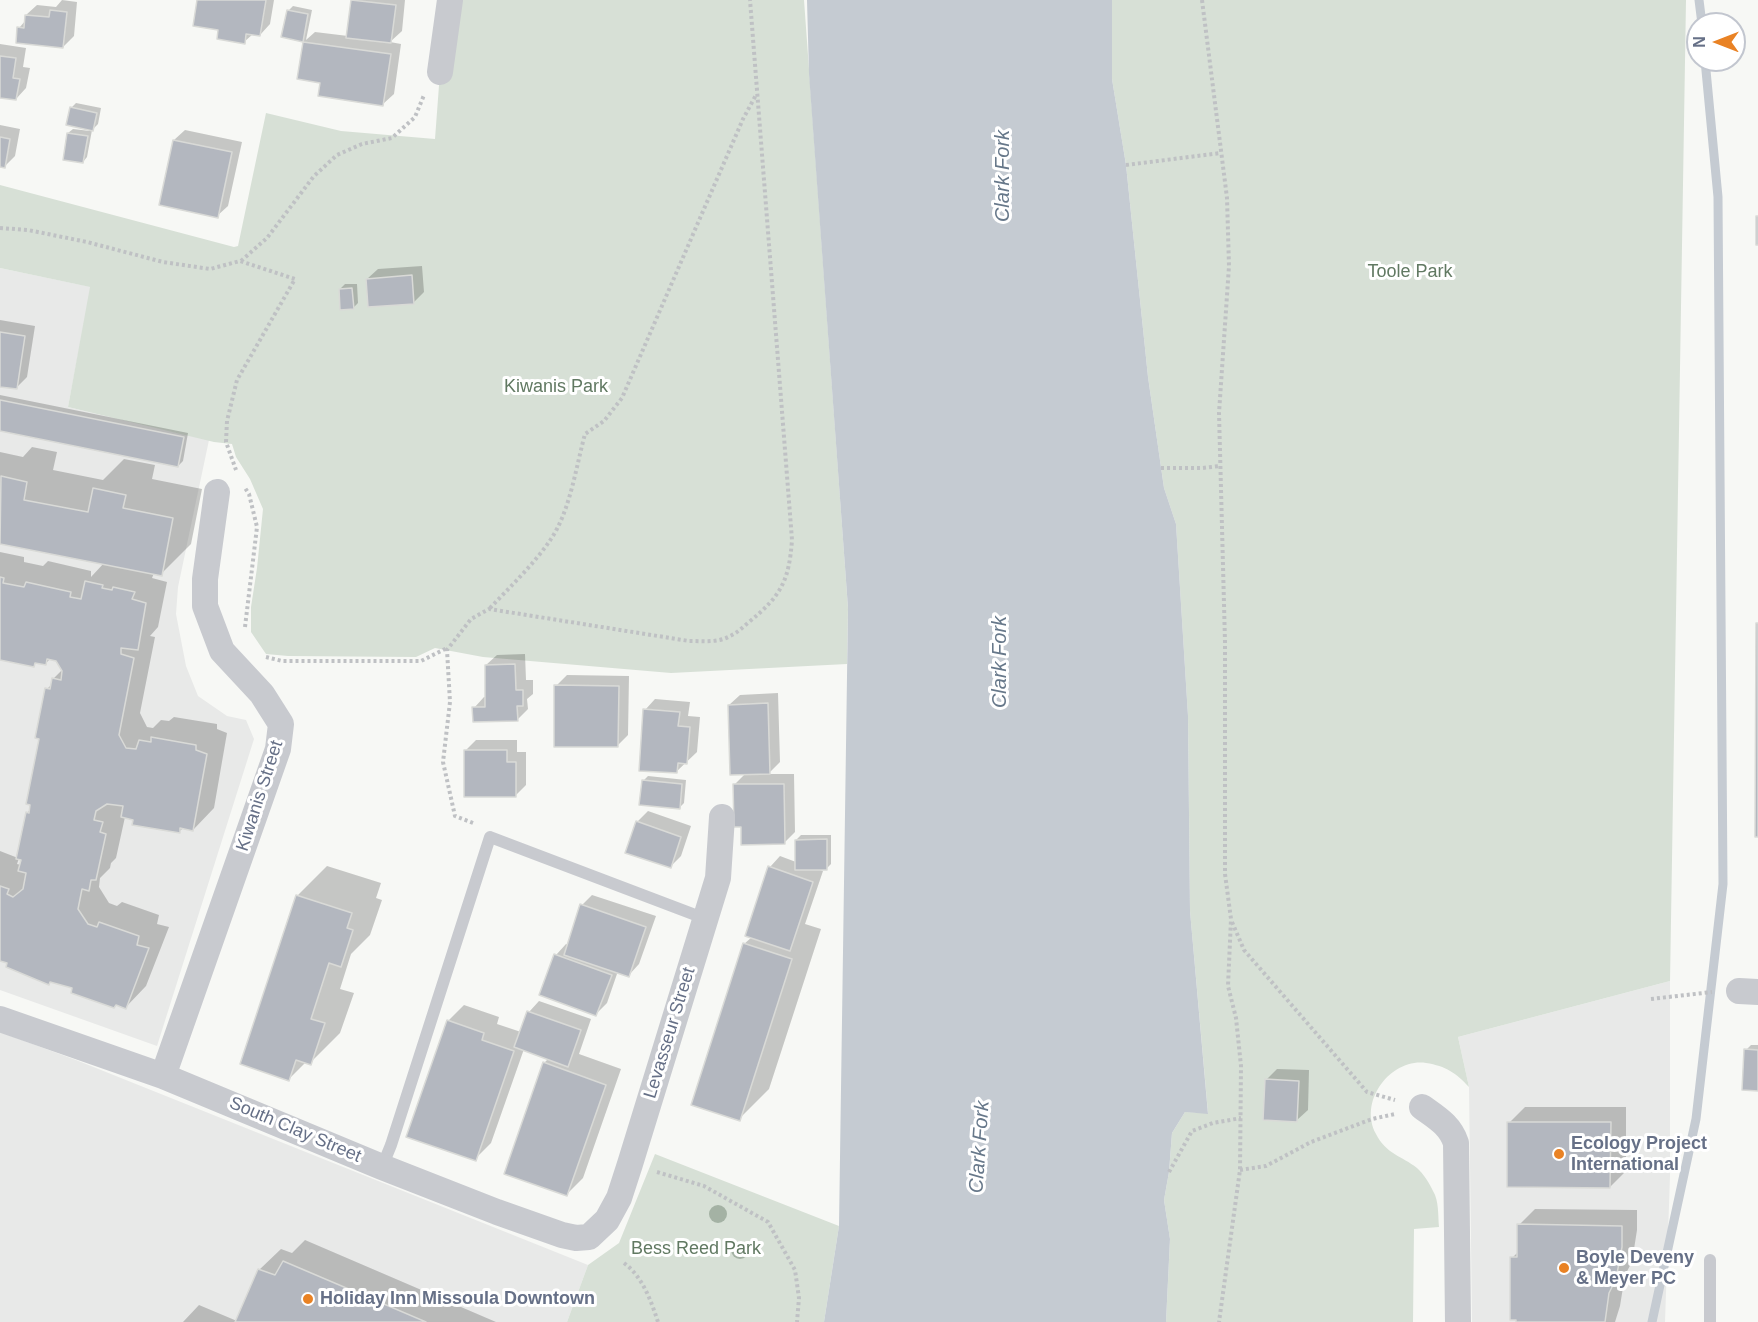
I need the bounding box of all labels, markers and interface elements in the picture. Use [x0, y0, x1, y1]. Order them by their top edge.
north arrow [1686, 12, 1746, 72]
text: N [1691, 36, 1708, 48]
water label: Clark Fork [991, 130, 1015, 222]
park label: Toole Park [1367, 261, 1453, 283]
park label: Kiwanis Park [504, 376, 608, 398]
water label: Clark Fork [988, 616, 1012, 708]
street label: Kiwanis Street [232, 738, 288, 854]
street label: Levasseur Street [640, 965, 700, 1101]
street label: South Clay Street [226, 1092, 364, 1168]
water label: Clark Fork [965, 1100, 995, 1194]
place label: Ecology Project International [1571, 1133, 1707, 1176]
marker: Ecology Project International [1552, 1147, 1566, 1161]
park label: Bess Reed Park [631, 1238, 761, 1260]
place label: Boyle Deveny & Meyer PC [1576, 1247, 1694, 1290]
marker: Boyle Deveny & Meyer PC [1557, 1261, 1571, 1275]
place label: Holiday Inn Missoula Downtown [320, 1288, 595, 1310]
marker: Holiday Inn Missoula Downtown [301, 1292, 315, 1306]

